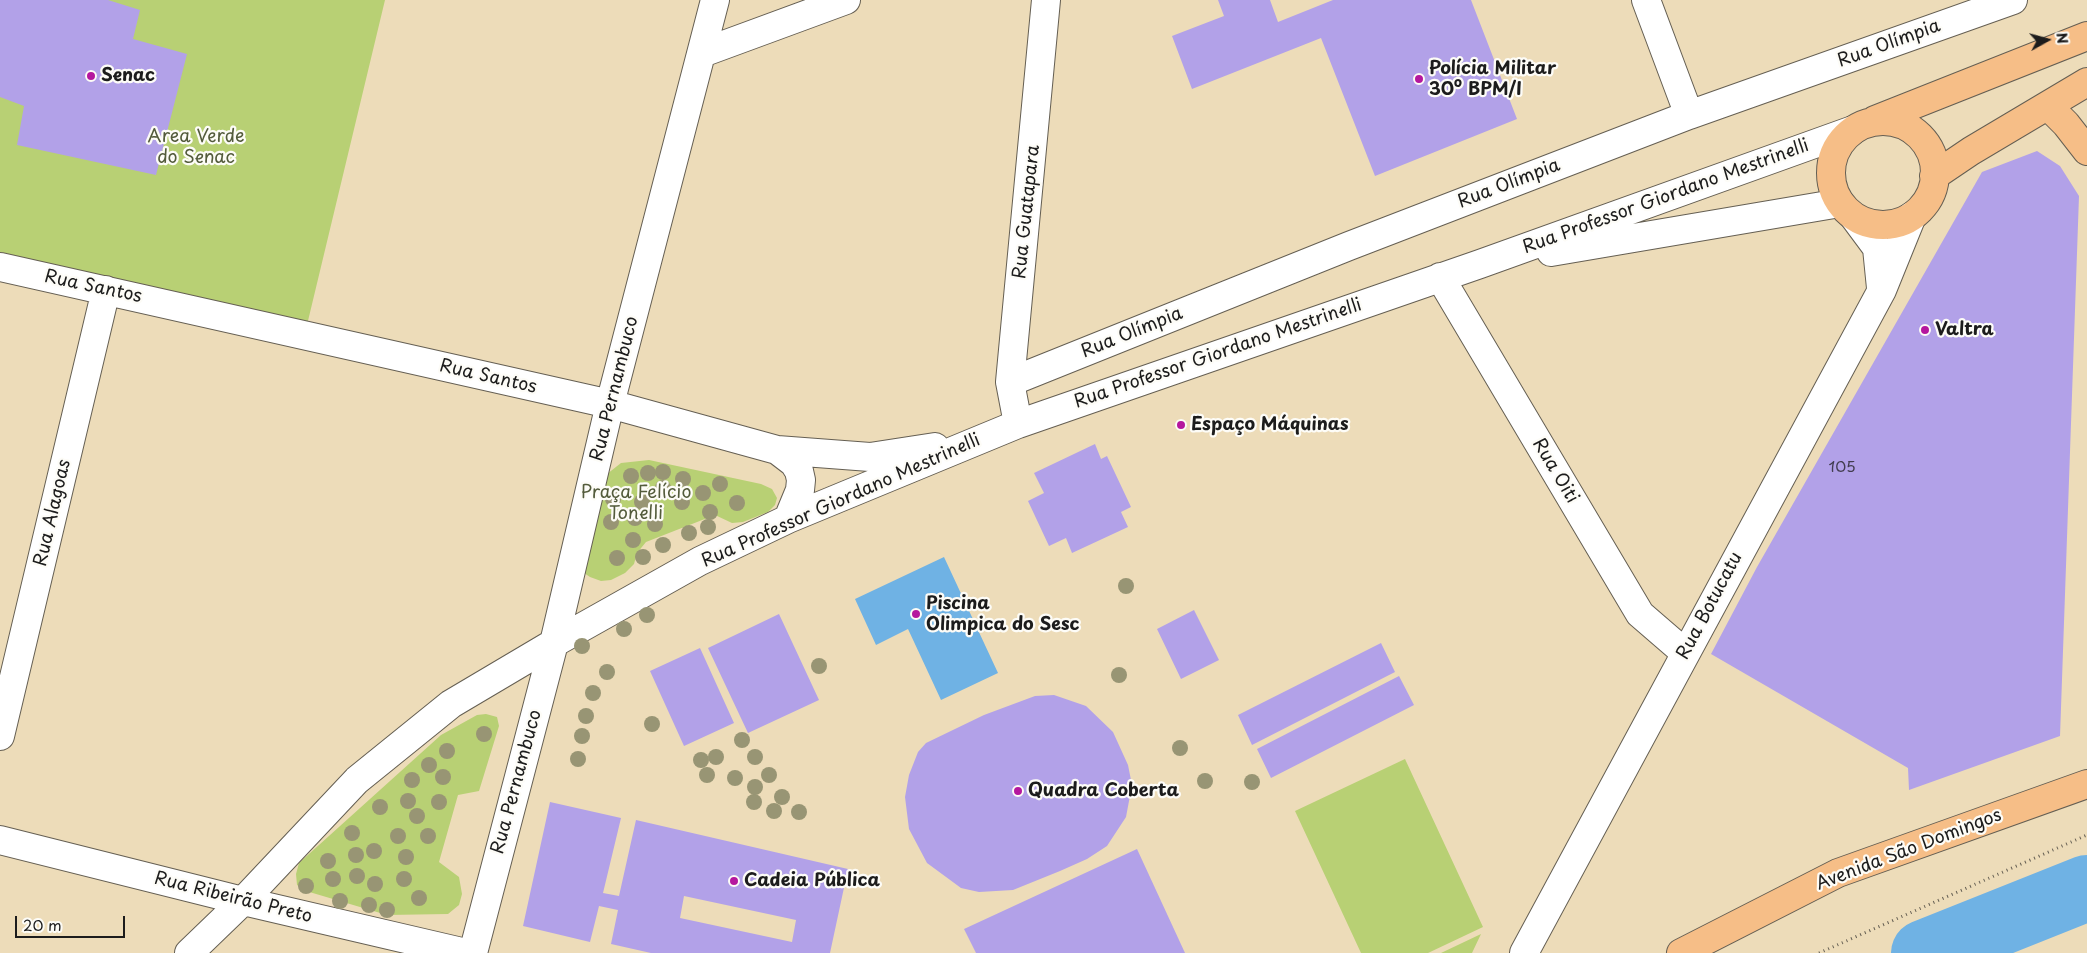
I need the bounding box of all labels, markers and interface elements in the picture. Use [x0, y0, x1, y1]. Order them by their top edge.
street label: Rua Olímpia [1835, 15, 1943, 73]
north arrow [2022, 15, 2072, 65]
text: N [2051, 31, 2073, 45]
place label: Polícia Militar 30º BPM/I [1429, 58, 1556, 100]
place label: Senac [101, 65, 155, 87]
marker: Senac [85, 70, 97, 82]
marker: Polícia Militar 30º BPM/I [1413, 73, 1425, 85]
park label: Area Verde do Senac [148, 126, 244, 168]
street label: Rua Professor Giordano Mestrinelli [1520, 135, 1812, 259]
street label: Rua Guatapara [1009, 144, 1045, 280]
street label: Rua Olímpia [1455, 155, 1563, 213]
street label: Rua Santos [42, 266, 144, 308]
street label: Rua Professor Giordano Mestrinelli [1071, 294, 1365, 414]
street label: Rua Olímpia [1078, 303, 1186, 363]
street label: Rua Pernambuco [587, 314, 643, 464]
place label: Valtra [1935, 319, 1994, 341]
marker: Valtra [1919, 324, 1931, 336]
street label: Rua Santos [437, 355, 539, 399]
place label: Espaço Máquinas [1191, 414, 1349, 436]
marker: Espaço Máquinas [1175, 419, 1187, 431]
street label: Rua Professor Giordano Mestrinelli [698, 430, 984, 572]
street label: Rua Oiti [1527, 435, 1583, 507]
street label: Rua Alagoas [30, 457, 76, 569]
house number: 105 [1828, 459, 1856, 477]
park label: Praça Felício Tonelli [581, 482, 691, 524]
street label: Rua Botucatu [1673, 548, 1747, 664]
place label: Piscina Olimpica do Sesc [926, 593, 1079, 636]
marker: Piscina Olimpica do Sesc [910, 608, 922, 620]
street label: Rua Pernambuco [487, 707, 547, 857]
place label: Quadra Coberta [1028, 780, 1179, 802]
marker: Quadra Coberta [1012, 785, 1024, 797]
street label: Avenida São Domingos [1813, 805, 2005, 895]
street label: Rua Ribeirão Preto [152, 868, 314, 928]
place label: Cadeia Pública [744, 870, 880, 892]
marker: Cadeia Pública [728, 875, 740, 887]
scale bar [18, 906, 128, 938]
text: 20 m [23, 913, 62, 936]

